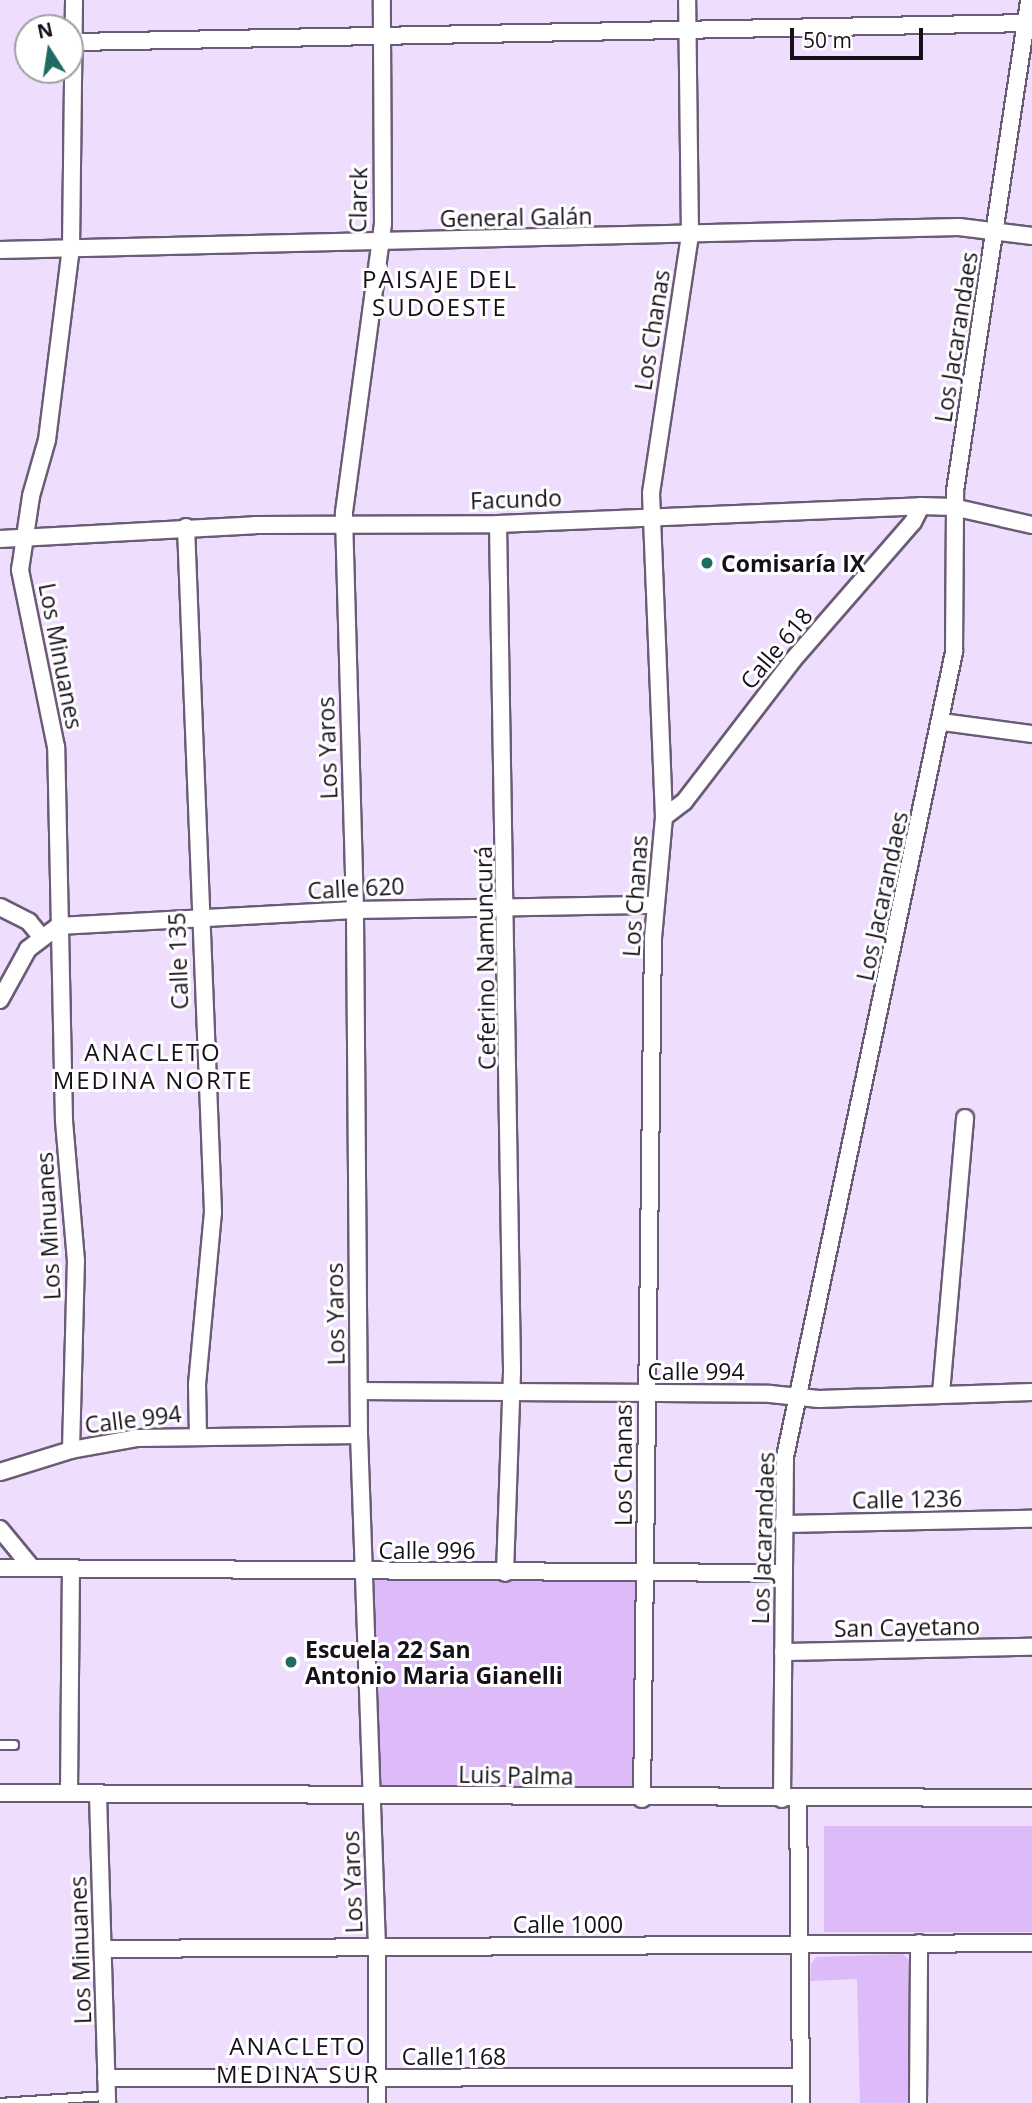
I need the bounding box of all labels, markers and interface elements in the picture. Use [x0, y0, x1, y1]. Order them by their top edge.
north arrow [14, 14, 84, 84]
scale bar [794, 14, 927, 58]
text: N [35, 16, 55, 45]
text: 50 m [803, 26, 852, 54]
street label: Clarck [344, 167, 372, 233]
street label: General Galán [439, 202, 593, 232]
street label: Los Jacarandaes [929, 250, 983, 424]
district label: PAISAJE DEL SUDOESTE [363, 265, 517, 321]
street label: Los Chanas [629, 268, 675, 392]
street label: Facundo [470, 484, 562, 514]
place label: Comisaría IX [721, 549, 865, 577]
marker: Comisaría IX [699, 555, 715, 571]
street label: Los Minuanes [33, 581, 89, 731]
street label: Calle 618 [734, 602, 818, 694]
street label: Los Yaros [311, 696, 343, 800]
street label: Los Jacarandaes [851, 809, 913, 983]
street label: Los Chanas [617, 834, 653, 958]
street label: Ceferino Namuncurá [469, 846, 501, 1070]
street label: Calle 620 [307, 872, 405, 904]
street label: Calle 135 [163, 912, 193, 1010]
district label: ANACLETO MEDINA NORTE [54, 1038, 252, 1094]
street label: Los Minuanes [30, 1151, 66, 1301]
street label: Los Yaros [320, 1262, 350, 1366]
street label: Calle 994 [647, 1357, 745, 1385]
street label: Calle 994 [83, 1399, 183, 1439]
street label: Los Chanas [609, 1404, 637, 1526]
street label: Los Jacarandaes [746, 1451, 780, 1625]
street label: Calle 1236 [852, 1484, 962, 1514]
street label: Calle 996 [378, 1536, 476, 1564]
street label: San Cayetano [834, 1612, 980, 1642]
place label: Escuela 22 San Antonio Maria Gianelli [305, 1635, 563, 1689]
marker: Escuela 22 San Antonio Maria Gianelli [283, 1654, 299, 1670]
street label: Luis Palma [458, 1760, 574, 1790]
street label: Los Yaros [336, 1830, 368, 1934]
street label: Los Minuanes [64, 1875, 96, 2025]
street label: Calle 1000 [513, 1910, 623, 1938]
district label: ANACLETO MEDINA SUR [217, 2032, 379, 2088]
street label: Calle1168 [402, 2042, 506, 2070]

